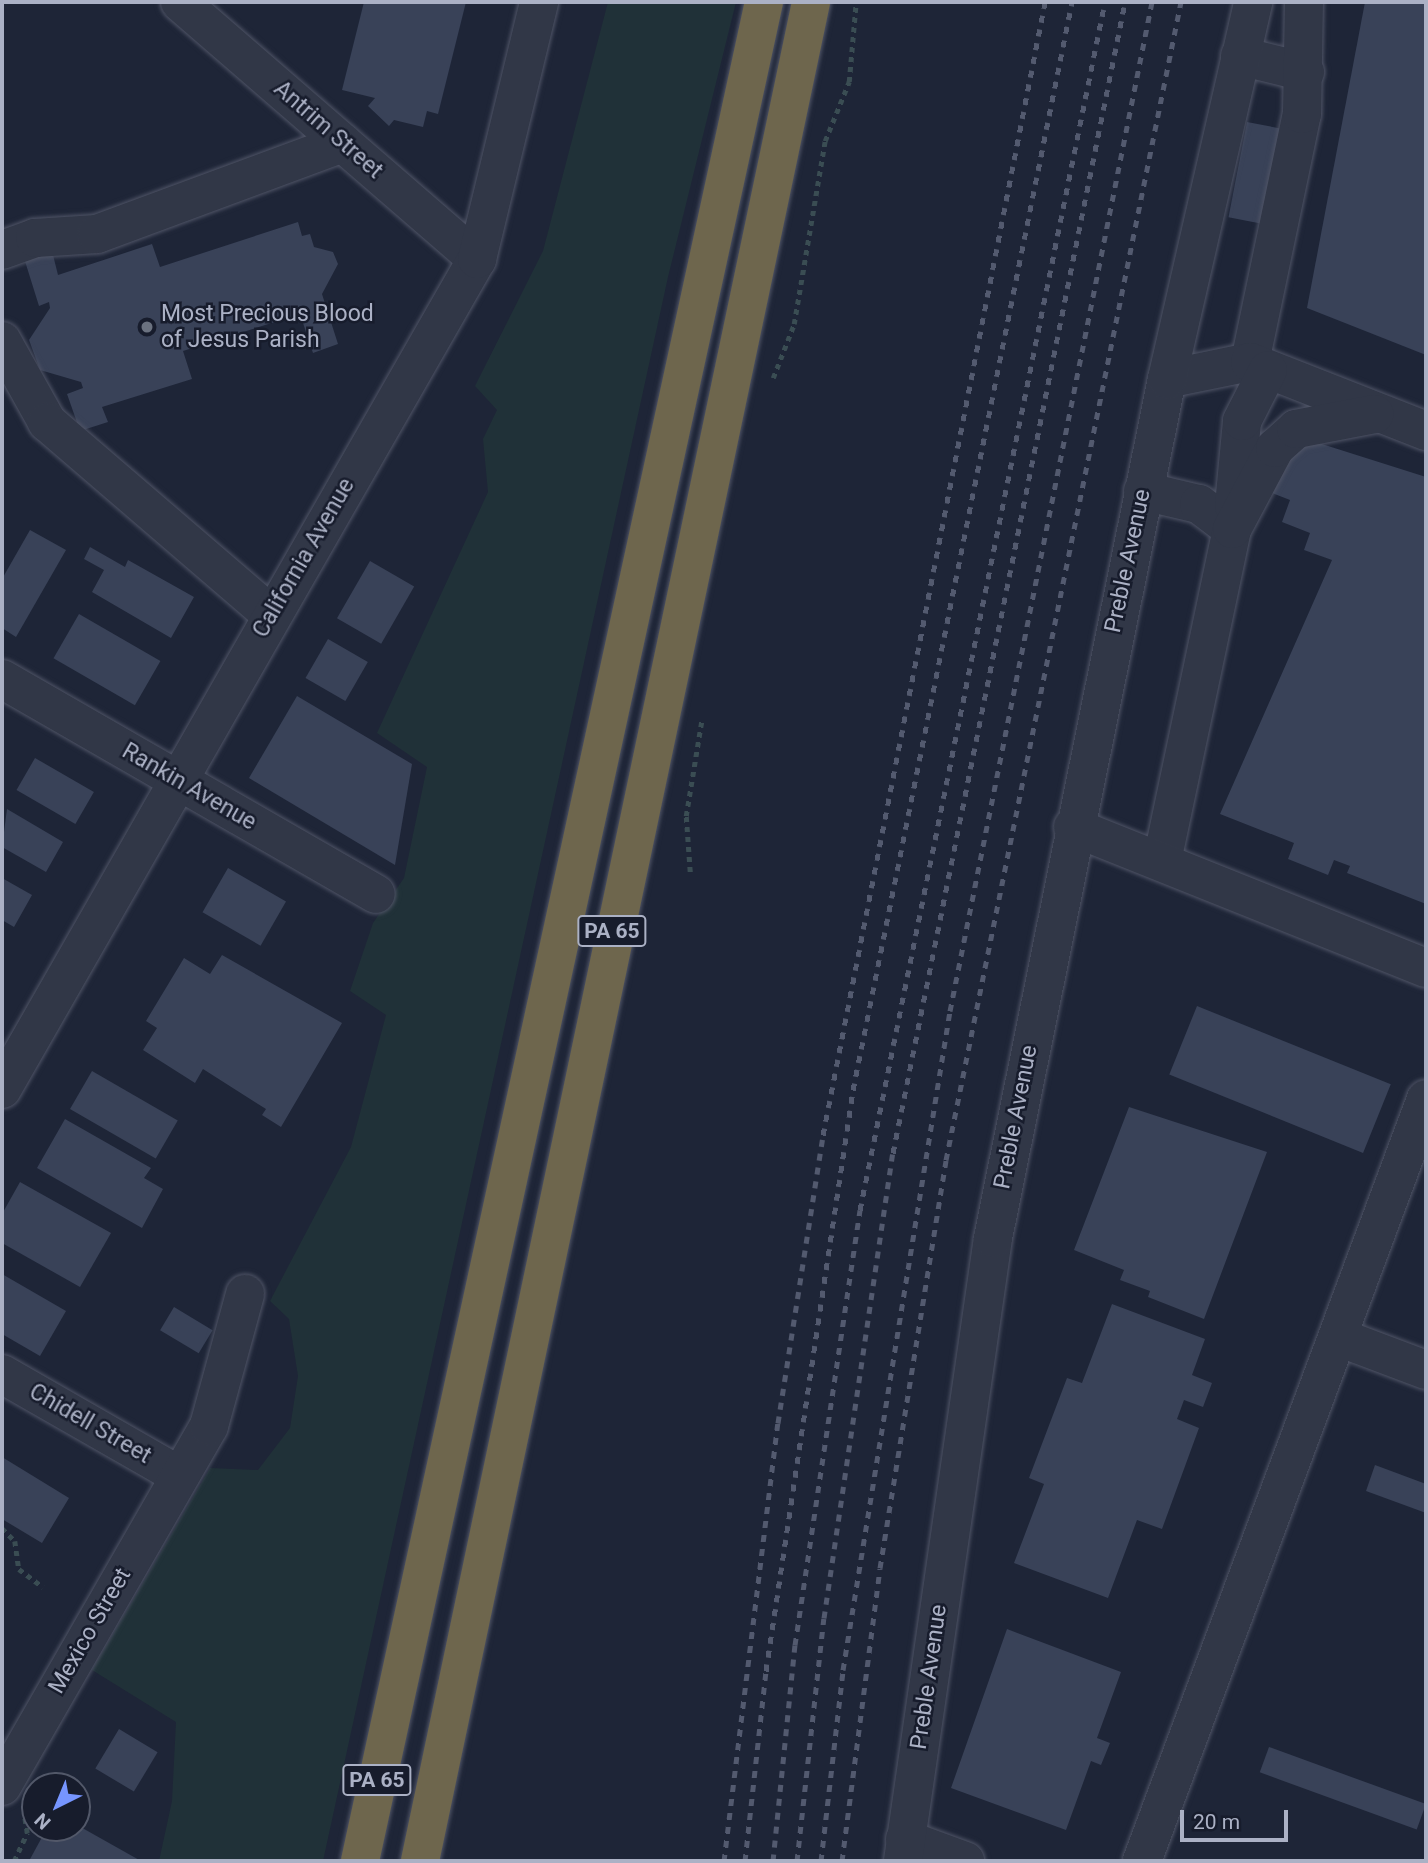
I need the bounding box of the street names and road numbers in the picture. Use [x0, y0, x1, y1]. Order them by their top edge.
street label: Antrim Street [268, 75, 388, 185]
street label: California Avenue [247, 473, 361, 643]
street label: Preble Avenue [1099, 487, 1157, 635]
street label: Rankin Avenue [117, 737, 261, 837]
road number: PA 65 [577, 914, 647, 948]
street label: Preble Avenue [989, 1043, 1043, 1191]
street label: Chidell Street [24, 1378, 156, 1470]
street label: Mexico Street [43, 1563, 137, 1699]
street label: Preble Avenue [905, 1603, 953, 1751]
road number: PA 65 [342, 1762, 412, 1798]

